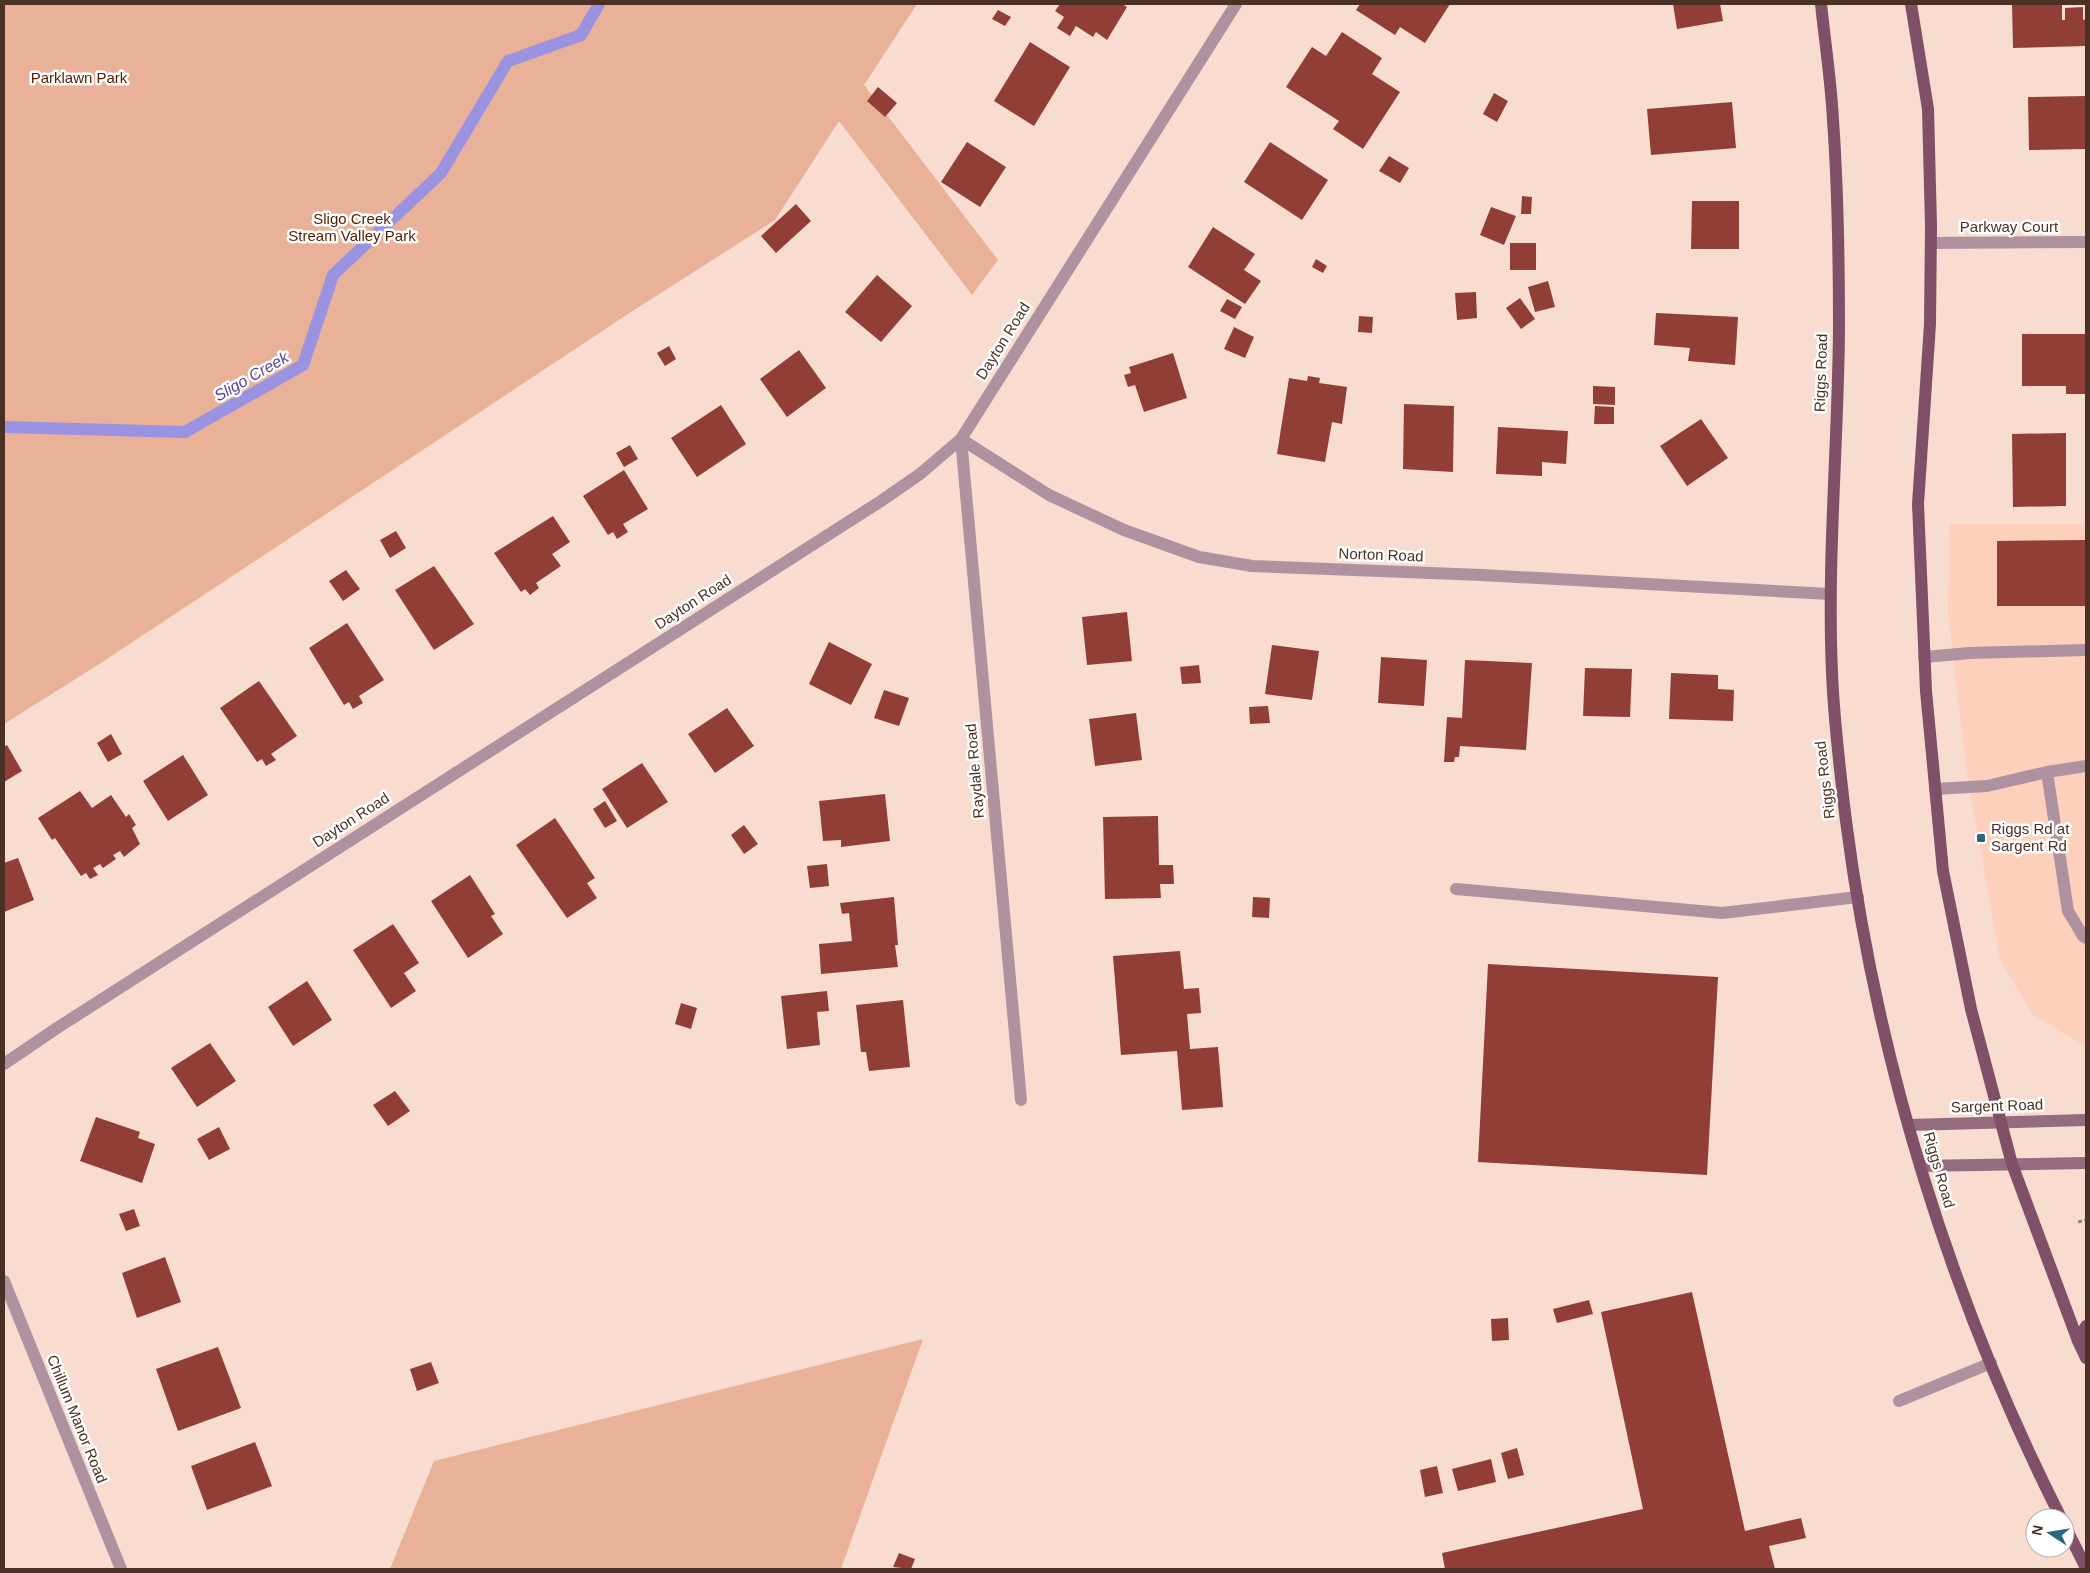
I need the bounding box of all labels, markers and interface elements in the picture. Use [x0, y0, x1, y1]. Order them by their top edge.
park label: Parklawn Park [31, 69, 128, 86]
park label: Sligo Creek Stream Valley Park [288, 210, 416, 244]
street label: Parkway Court [1960, 218, 2059, 235]
street label: Dayton Road [972, 299, 1033, 382]
street label: Riggs Road [1811, 334, 1830, 412]
water label: Sligo Creek [211, 348, 292, 404]
street label: Norton Road [1338, 545, 1424, 564]
street label: Dayton Road [651, 571, 734, 633]
street label: Raydale Road [962, 723, 987, 819]
street label: Riggs Road [1811, 740, 1838, 820]
street label: Dayton Road [309, 789, 392, 851]
place label: Riggs Rd at Sargent Rd [1991, 820, 2070, 854]
marker: Riggs Rd at Sargent Rd [1975, 832, 1987, 844]
street label: Sargent Road [1950, 1095, 2044, 1116]
street label: Riggs Road [1921, 1130, 1958, 1210]
street label: Chillum Manor Road [44, 1352, 111, 1485]
north arrow [2025, 1508, 2075, 1558]
text: N [2028, 1524, 2046, 1537]

